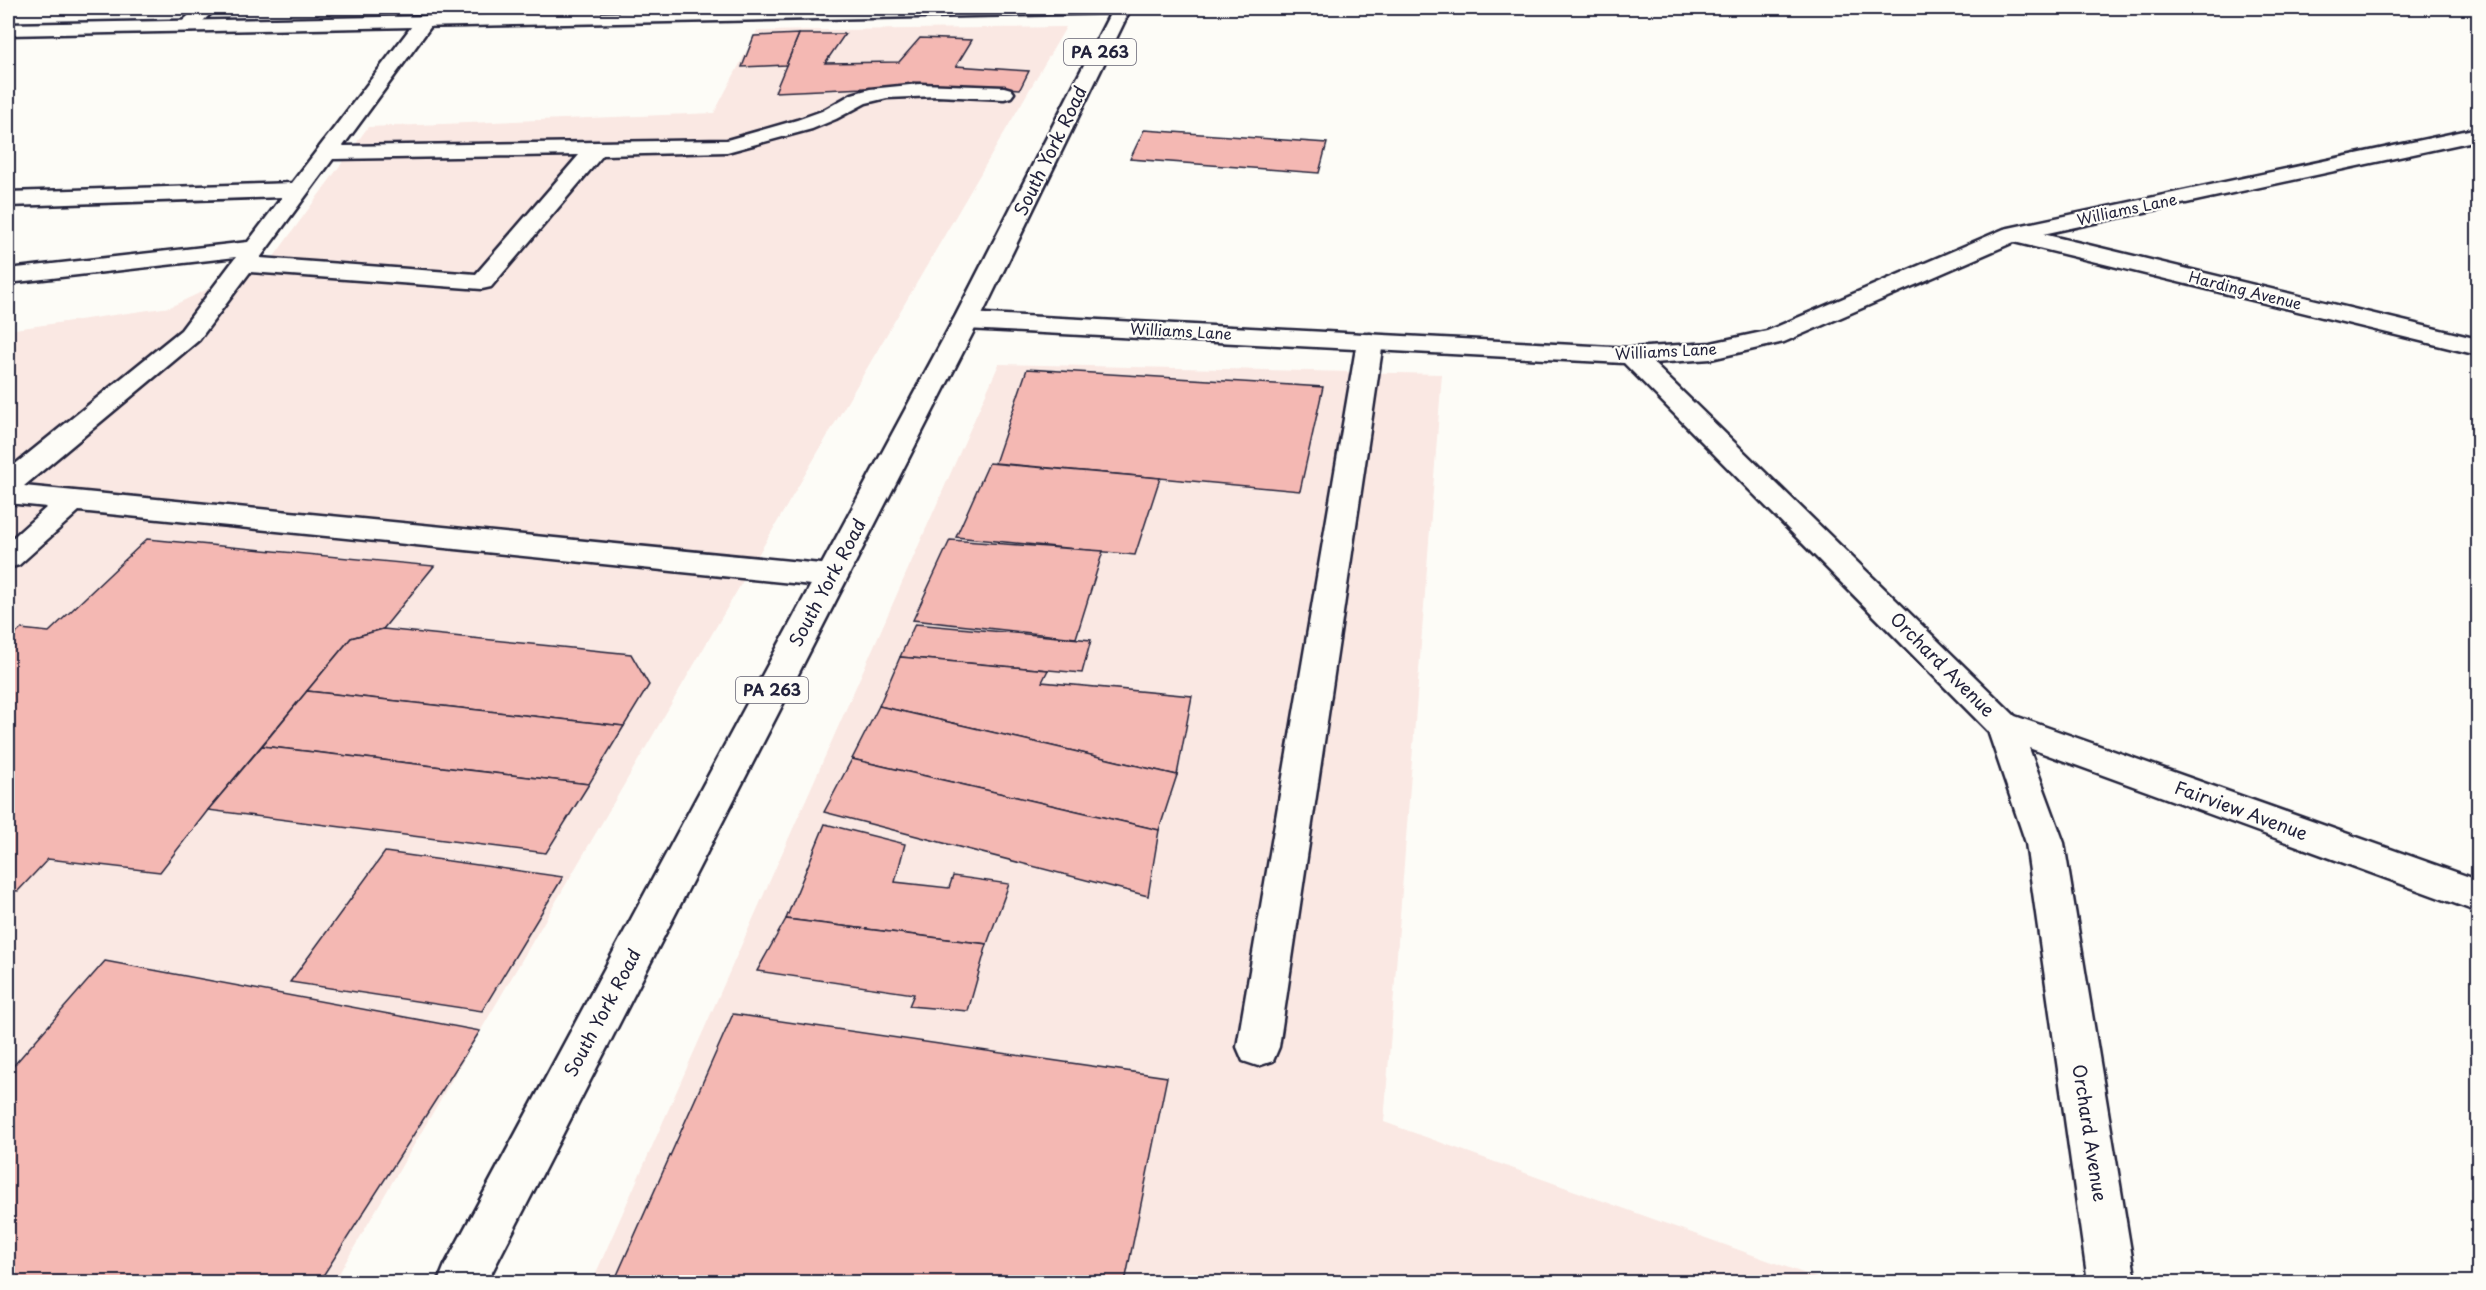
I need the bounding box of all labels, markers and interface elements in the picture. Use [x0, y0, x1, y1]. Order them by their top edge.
road number: PA 263 [1064, 39, 1136, 65]
street label: South York Road [1006, 81, 1093, 220]
street label: Williams Lane [2074, 187, 2179, 230]
street label: Harding Avenue [2186, 264, 2304, 315]
street label: Williams Lane [1130, 316, 1233, 345]
street label: Williams Lane [1614, 336, 1717, 365]
street label: South York Road [782, 513, 872, 651]
street label: Orchard Avenue [1885, 605, 2002, 723]
road number: PA 263 [736, 677, 808, 703]
street label: Fairview Avenue [2171, 773, 2312, 846]
street label: South York Road [557, 943, 647, 1081]
street label: Orchard Avenue [2066, 1062, 2115, 1203]

